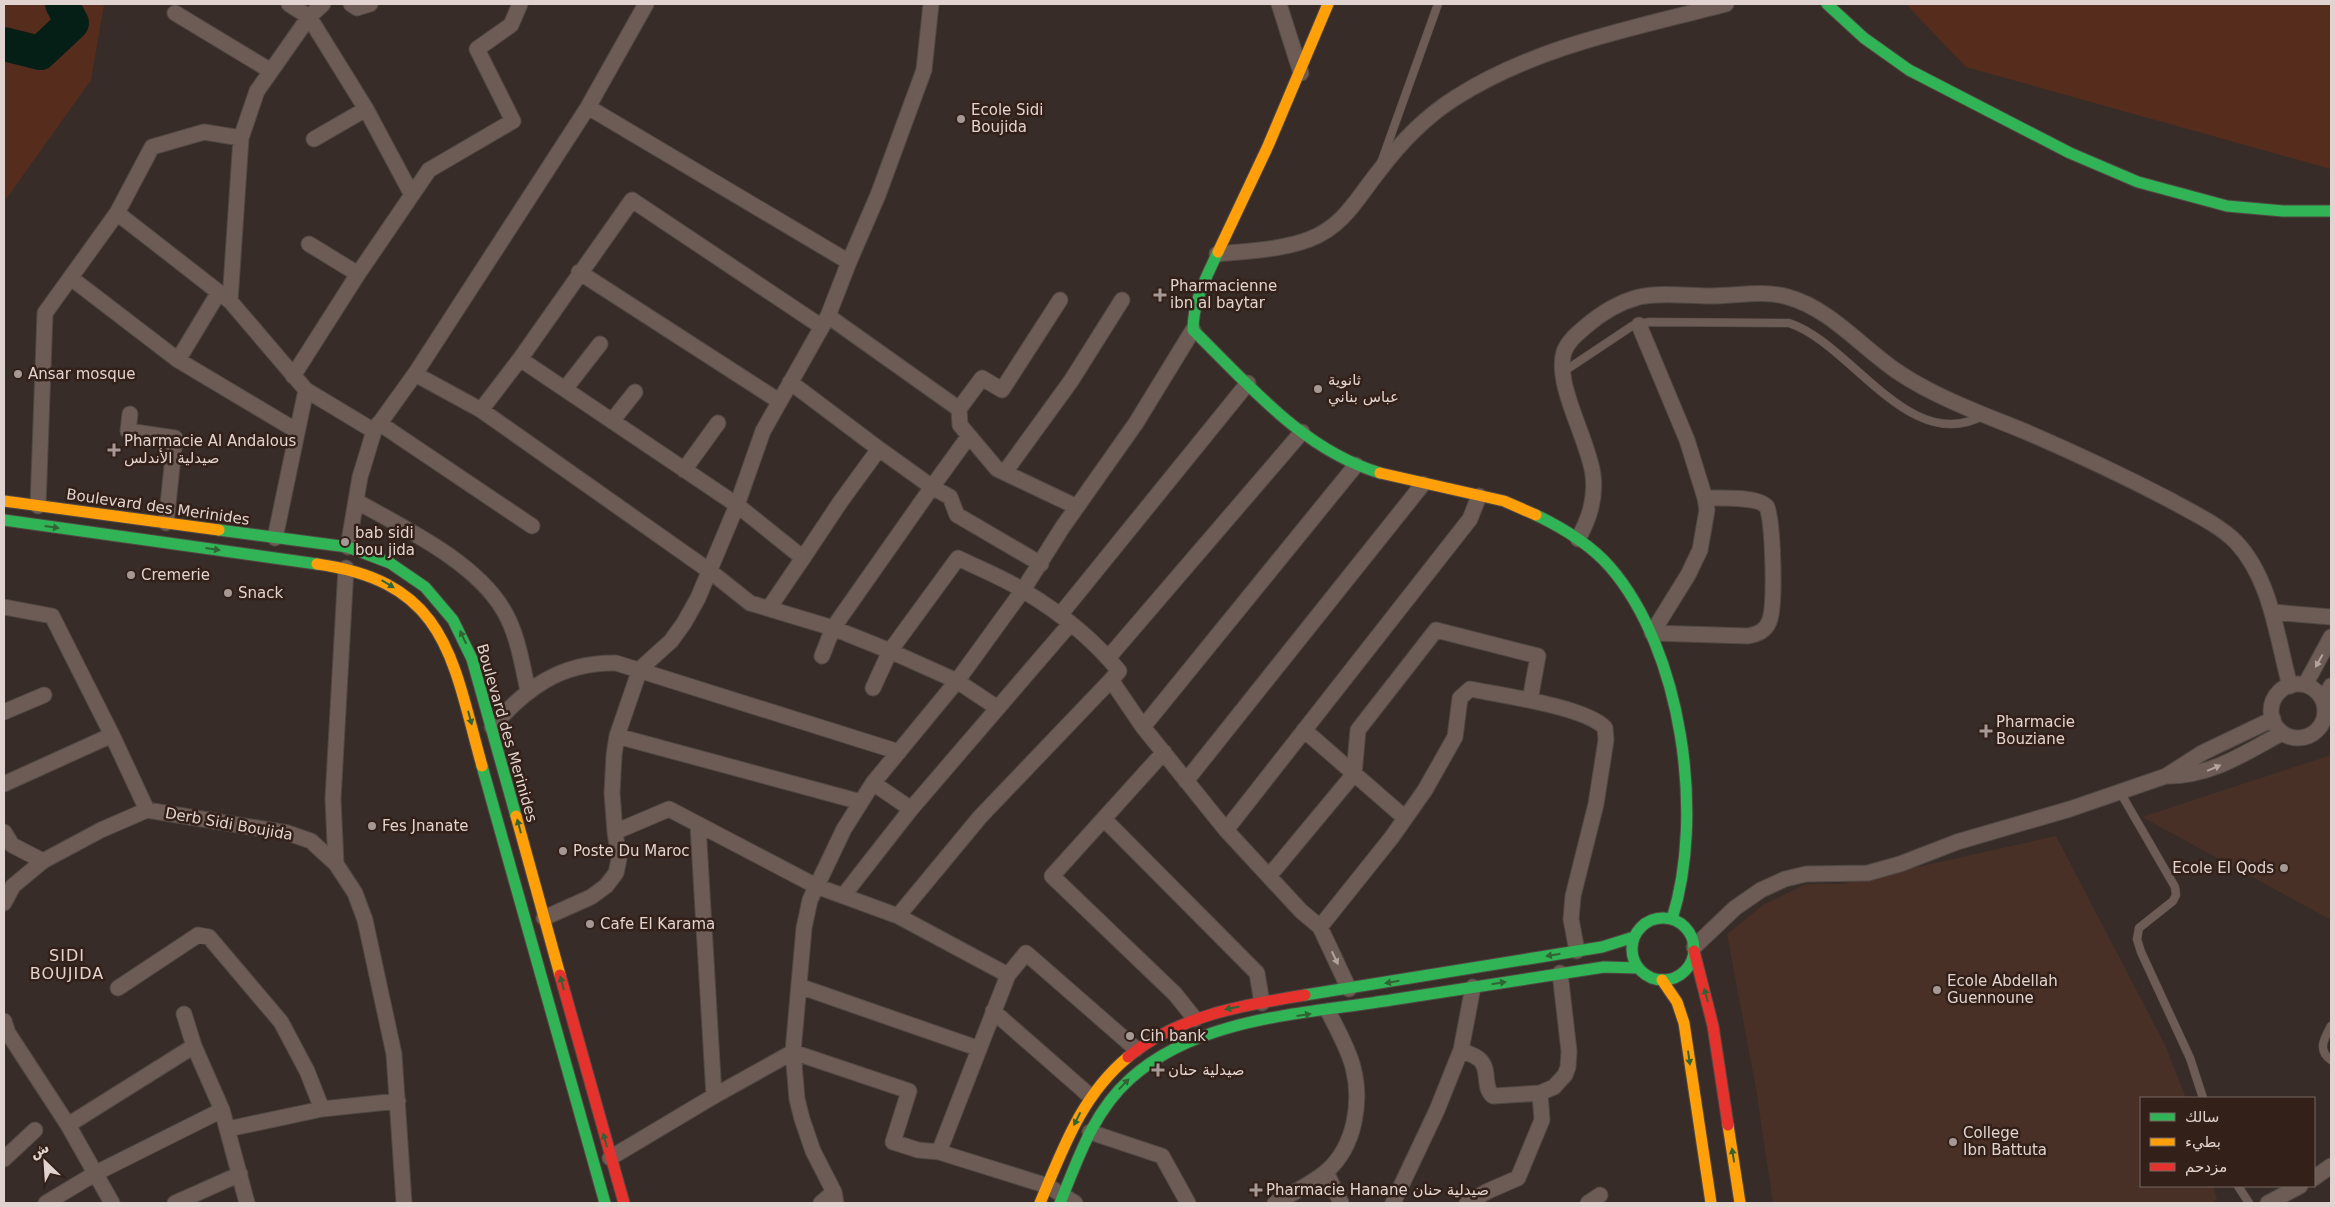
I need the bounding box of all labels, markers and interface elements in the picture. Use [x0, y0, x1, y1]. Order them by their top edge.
place label: Ecole Sidi Boujida [971, 101, 1043, 136]
marker: Ecole Sidi Boujida [955, 113, 967, 125]
place label: Pharmacienne ibn al baytar [1170, 277, 1277, 312]
marker: Pharmacienne ibn al baytar [1154, 289, 1166, 301]
place label: Ansar mosque [28, 365, 136, 383]
marker: Ansar mosque [12, 368, 24, 380]
place label: ثانوية عباس بناني [1328, 371, 1399, 407]
marker: ثانوية عباس بناني [1312, 383, 1324, 395]
place label: Pharmacie Al Andalous صيدلية الأندلس [124, 432, 296, 467]
marker: Pharmacie Al Andalous صيدلية الأندلس [108, 444, 120, 456]
street label: Boulevard des Merinides [65, 485, 251, 529]
one-way arrow [44, 523, 60, 531]
place label: bab sidi bou jida [355, 524, 415, 559]
marker: bab sidi bou jida [339, 536, 351, 548]
one-way arrow [205, 545, 221, 553]
place label: Cremerie [141, 566, 210, 584]
marker: Cremerie [125, 569, 137, 581]
one-way arrow [382, 580, 395, 589]
place label: Snack [238, 584, 283, 602]
marker: Snack [222, 587, 234, 599]
one-way arrow [459, 630, 467, 644]
street label: Boulevard des Merinides [473, 642, 541, 824]
one-way arrow [2314, 655, 2323, 668]
one-way arrow [466, 711, 474, 726]
place label: Pharmacie Bouziane [1996, 713, 2075, 748]
marker: Pharmacie Bouziane [1980, 725, 1992, 737]
one-way arrow [2207, 763, 2221, 771]
street label: Derb Sidi Boujida [164, 804, 294, 844]
place label: Fes Jnanate [382, 817, 469, 835]
one-way arrow [514, 819, 522, 834]
marker: Fes Jnanate [366, 820, 378, 832]
place label: Poste Du Maroc [573, 842, 690, 860]
marker: Poste Du Maroc [557, 845, 569, 857]
place label: Ecole El Qods [2172, 859, 2274, 877]
marker: Ecole El Qods [2278, 862, 2290, 874]
place label: Cafe El Karama [600, 915, 715, 933]
marker: Cafe El Karama [584, 918, 596, 930]
district label: SIDI BOUJIDA [30, 946, 104, 983]
one-way arrow [1331, 951, 1339, 965]
one-way arrow [1544, 952, 1560, 960]
place label: Ecole Abdellah Guennoune [1947, 972, 2058, 1007]
one-way arrow [557, 976, 565, 991]
one-way arrow [1384, 978, 1400, 986]
one-way arrow [1492, 978, 1508, 986]
marker: Ecole Abdellah Guennoune [1931, 984, 1943, 996]
one-way arrow [1702, 987, 1710, 1002]
one-way arrow [1225, 1004, 1240, 1012]
one-way arrow [1297, 1010, 1313, 1018]
place label: Cih bank [1140, 1027, 1206, 1045]
marker: Cih bank [1124, 1030, 1136, 1042]
one-way arrow [1686, 1050, 1694, 1066]
place label: صيدلية حنان [1168, 1061, 1244, 1079]
marker: صيدلية حنان [1152, 1064, 1164, 1076]
one-way arrow [1118, 1078, 1130, 1090]
legend [2140, 1097, 2315, 1187]
text: سالك [2185, 1108, 2219, 1126]
one-way arrow [1073, 1112, 1081, 1126]
place label: College Ibn Battuta [1963, 1124, 2047, 1159]
one-way arrow [600, 1132, 608, 1147]
text: بطيء [2185, 1133, 2221, 1152]
marker: College Ibn Battuta [1947, 1136, 1959, 1148]
north arrow [20, 1137, 70, 1187]
text: ش [27, 1139, 52, 1162]
one-way arrow [1728, 1147, 1736, 1163]
text: مزدحم [2185, 1158, 2227, 1176]
place label: Pharmacie Hanane صيدلية حنان [1266, 1181, 1489, 1199]
marker: Pharmacie Hanane صيدلية حنان [1250, 1184, 1262, 1196]

